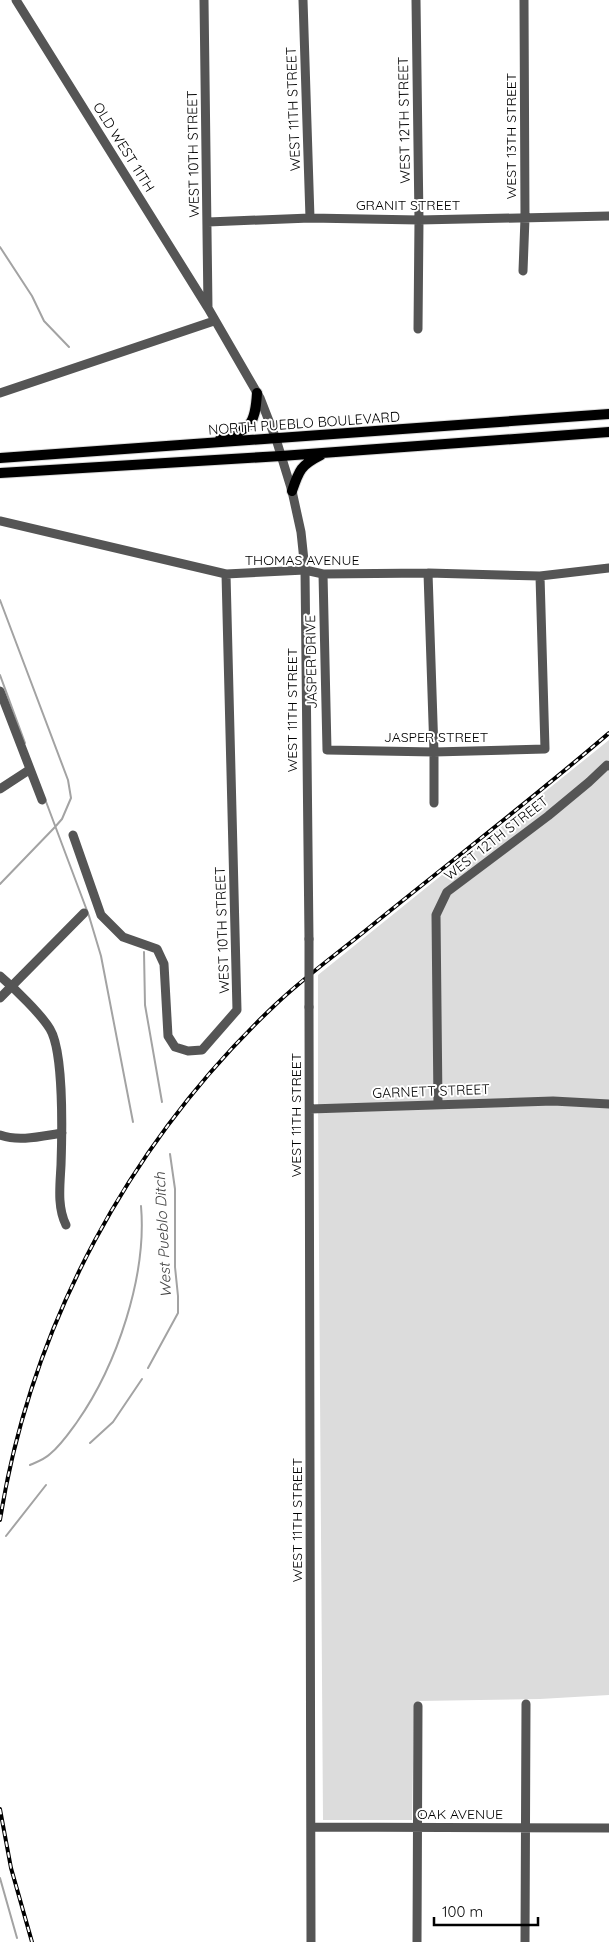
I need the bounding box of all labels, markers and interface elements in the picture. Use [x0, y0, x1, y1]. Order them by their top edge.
street label: WEST 11TH STREET [282, 47, 304, 171]
street label: WEST 12TH STREET [394, 56, 414, 184]
street label: WEST 13TH STREET [502, 73, 520, 199]
street label: WEST 10TH STREET [183, 90, 203, 218]
street label: OLD WEST 11TH [89, 99, 159, 195]
street label: GRANIT STREET [356, 196, 460, 214]
street label: NORTH PUEBLO BOULEVARD [207, 407, 401, 439]
street label: THOMAS AVENUE [245, 551, 359, 569]
street label: JASPER DRIVE [301, 615, 321, 709]
street label: WEST 11TH STREET [283, 648, 301, 772]
street label: JASPER STREET [384, 728, 488, 746]
street label: WEST 12TH STREET [440, 792, 552, 884]
street label: WEST 10TH STREET [211, 866, 233, 994]
street label: WEST 11TH STREET [287, 1053, 305, 1177]
street label: GARNETT STREET [372, 1080, 490, 1102]
water label: West Pueblo Ditch [150, 1171, 175, 1298]
street label: WEST 11TH STREET [288, 1458, 306, 1582]
street label: OAK AVENUE [417, 1805, 503, 1823]
scale bar [434, 1894, 538, 1926]
text: 100 m [442, 1902, 483, 1921]

